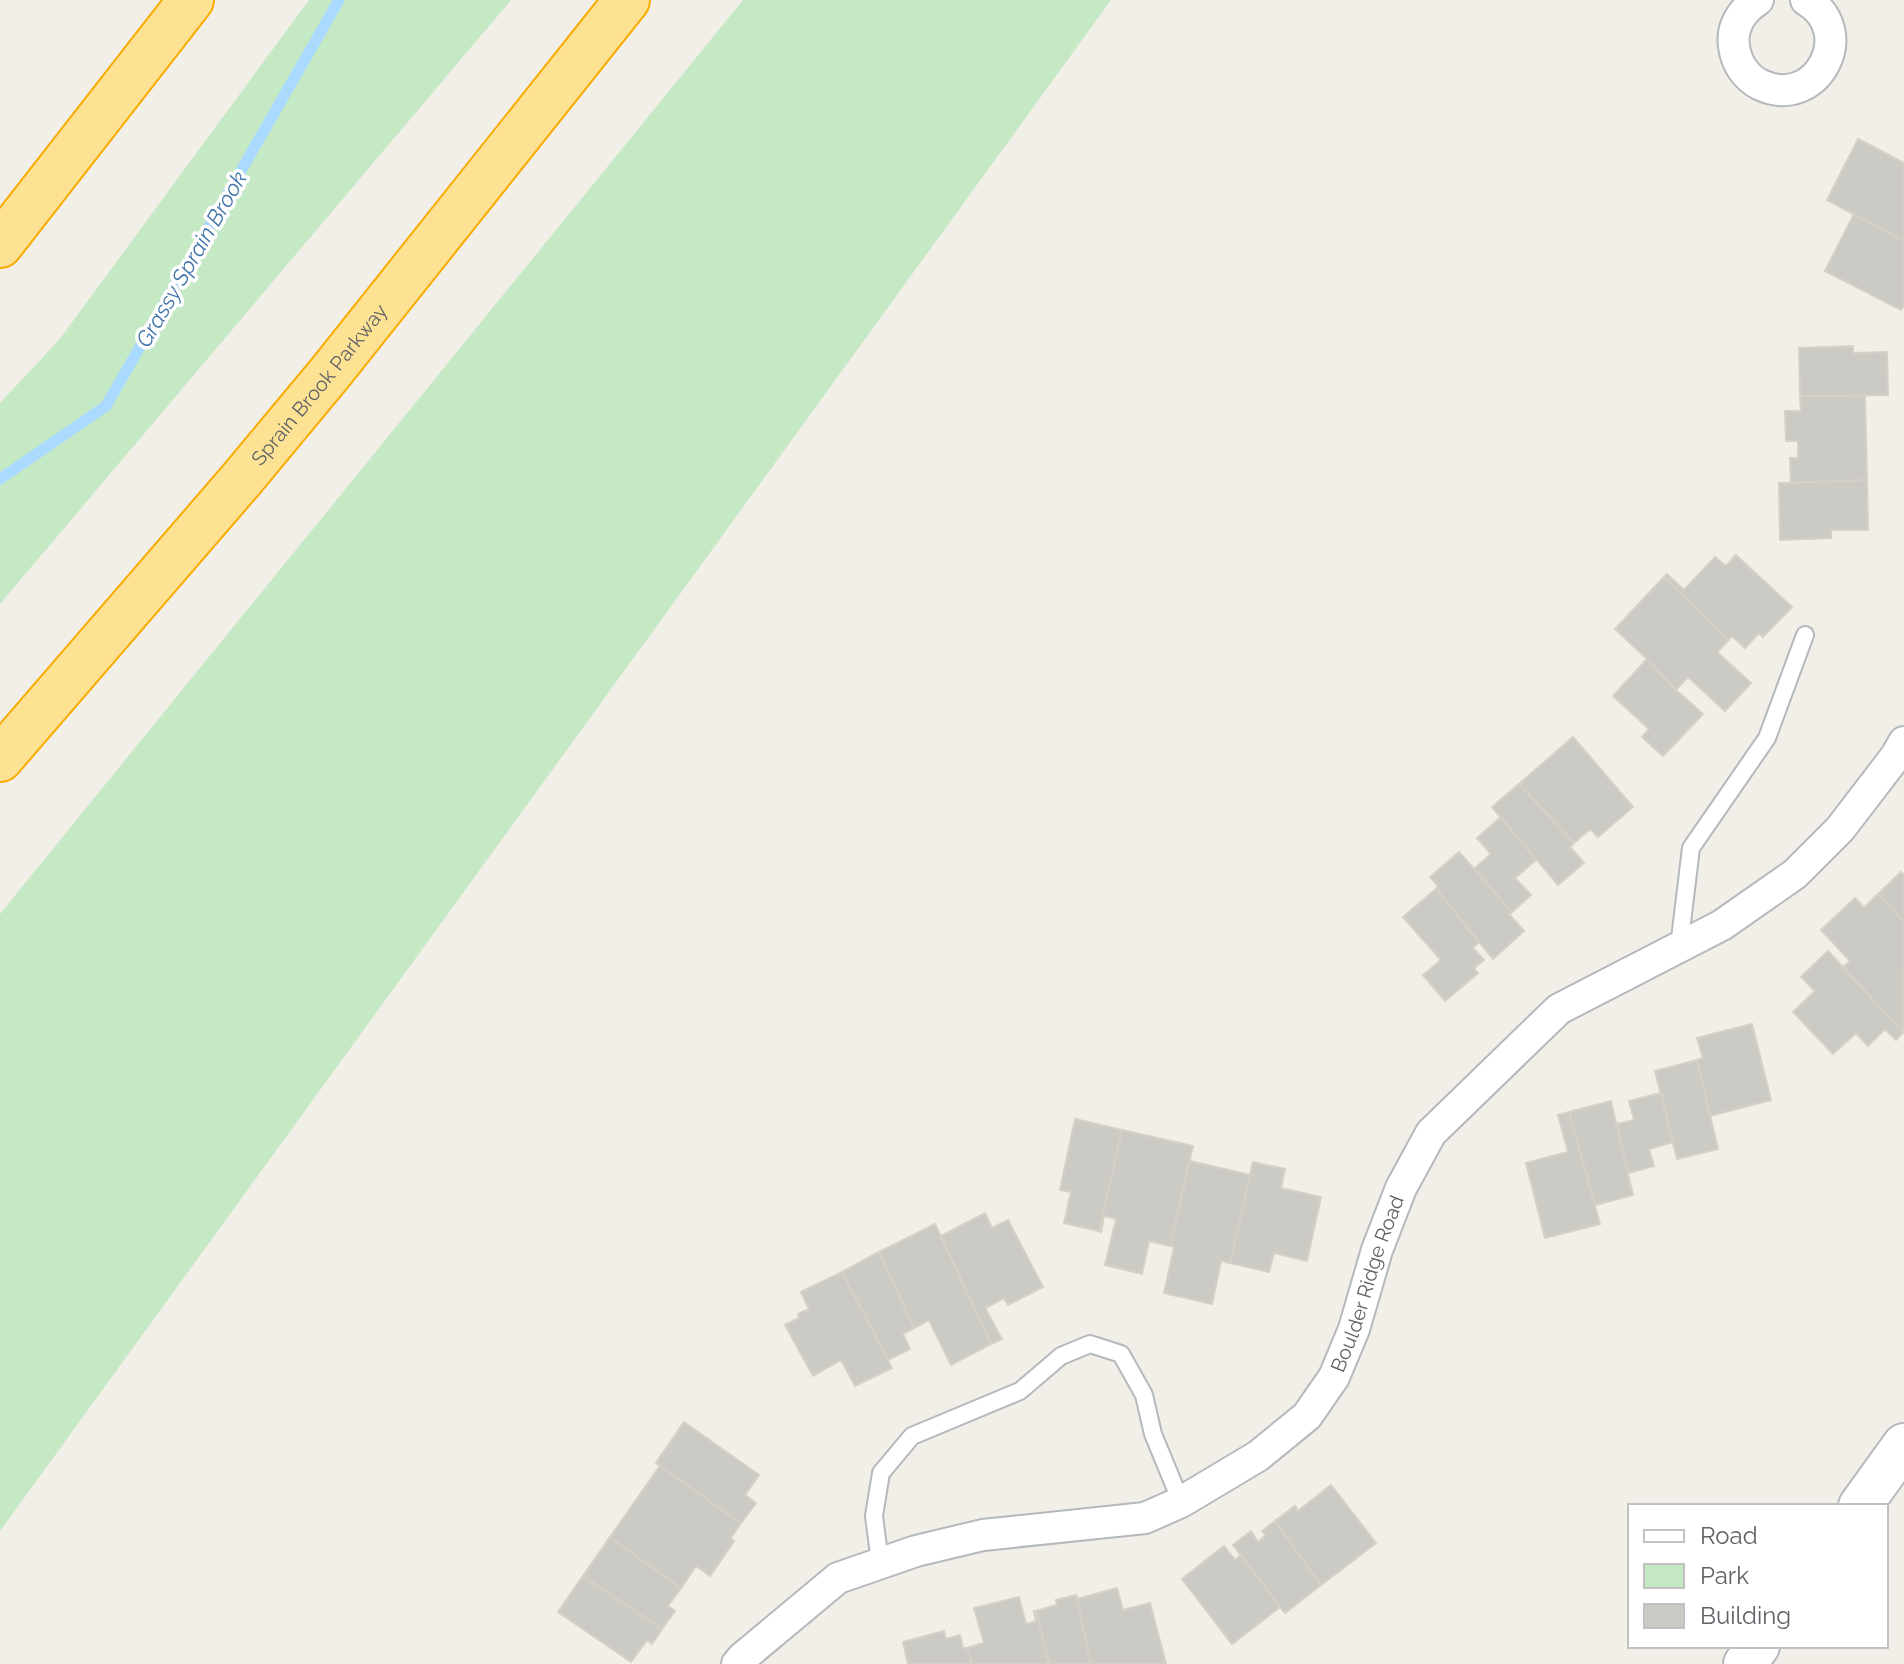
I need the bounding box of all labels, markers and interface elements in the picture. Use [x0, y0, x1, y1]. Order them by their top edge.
water label: Grassy Sprain Brook [130, 166, 252, 352]
street label: Sprain Brook Parkway [246, 299, 392, 470]
street label: Boulder Ridge Road [1325, 1192, 1409, 1376]
legend [1628, 1504, 1888, 1648]
text: Road [1700, 1521, 1758, 1550]
text: Park [1700, 1561, 1749, 1590]
text: Building [1700, 1601, 1791, 1630]

